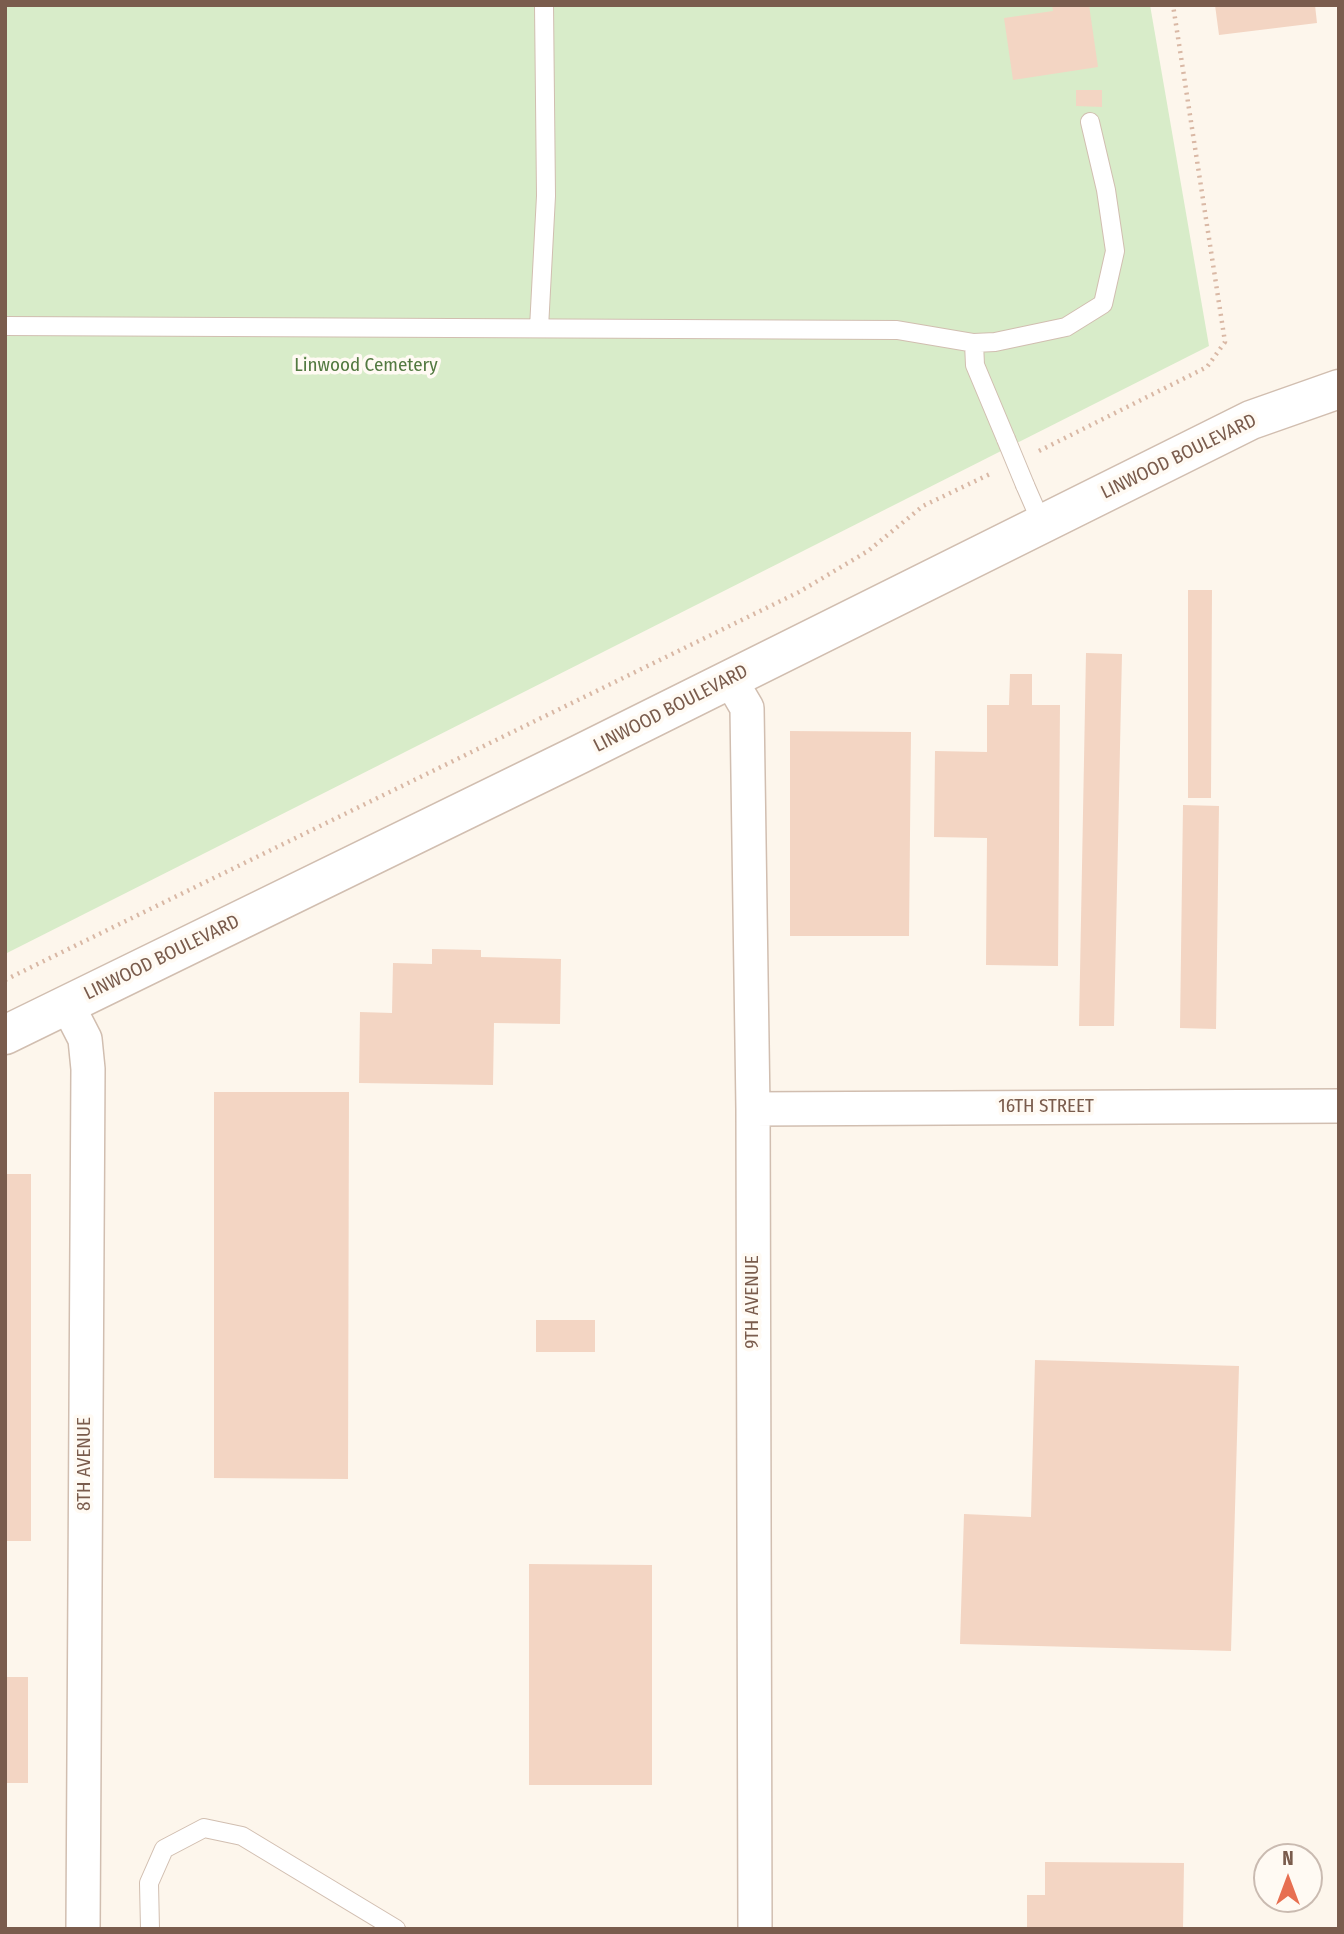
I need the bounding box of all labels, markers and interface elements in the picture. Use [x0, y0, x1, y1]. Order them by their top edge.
park label: Linwood Cemetery [294, 355, 438, 377]
street label: LINWOOD BOULEVARD [1098, 409, 1260, 505]
street label: LINWOOD BOULEVARD [590, 660, 752, 758]
street label: LINWOOD BOULEVARD [81, 910, 243, 1006]
street label: 16TH STREET [998, 1096, 1094, 1118]
street label: 9TH AVENUE [742, 1255, 764, 1349]
street label: 8TH AVENUE [74, 1417, 96, 1511]
north arrow [1253, 1843, 1323, 1913]
text: N [1282, 1847, 1294, 1870]

